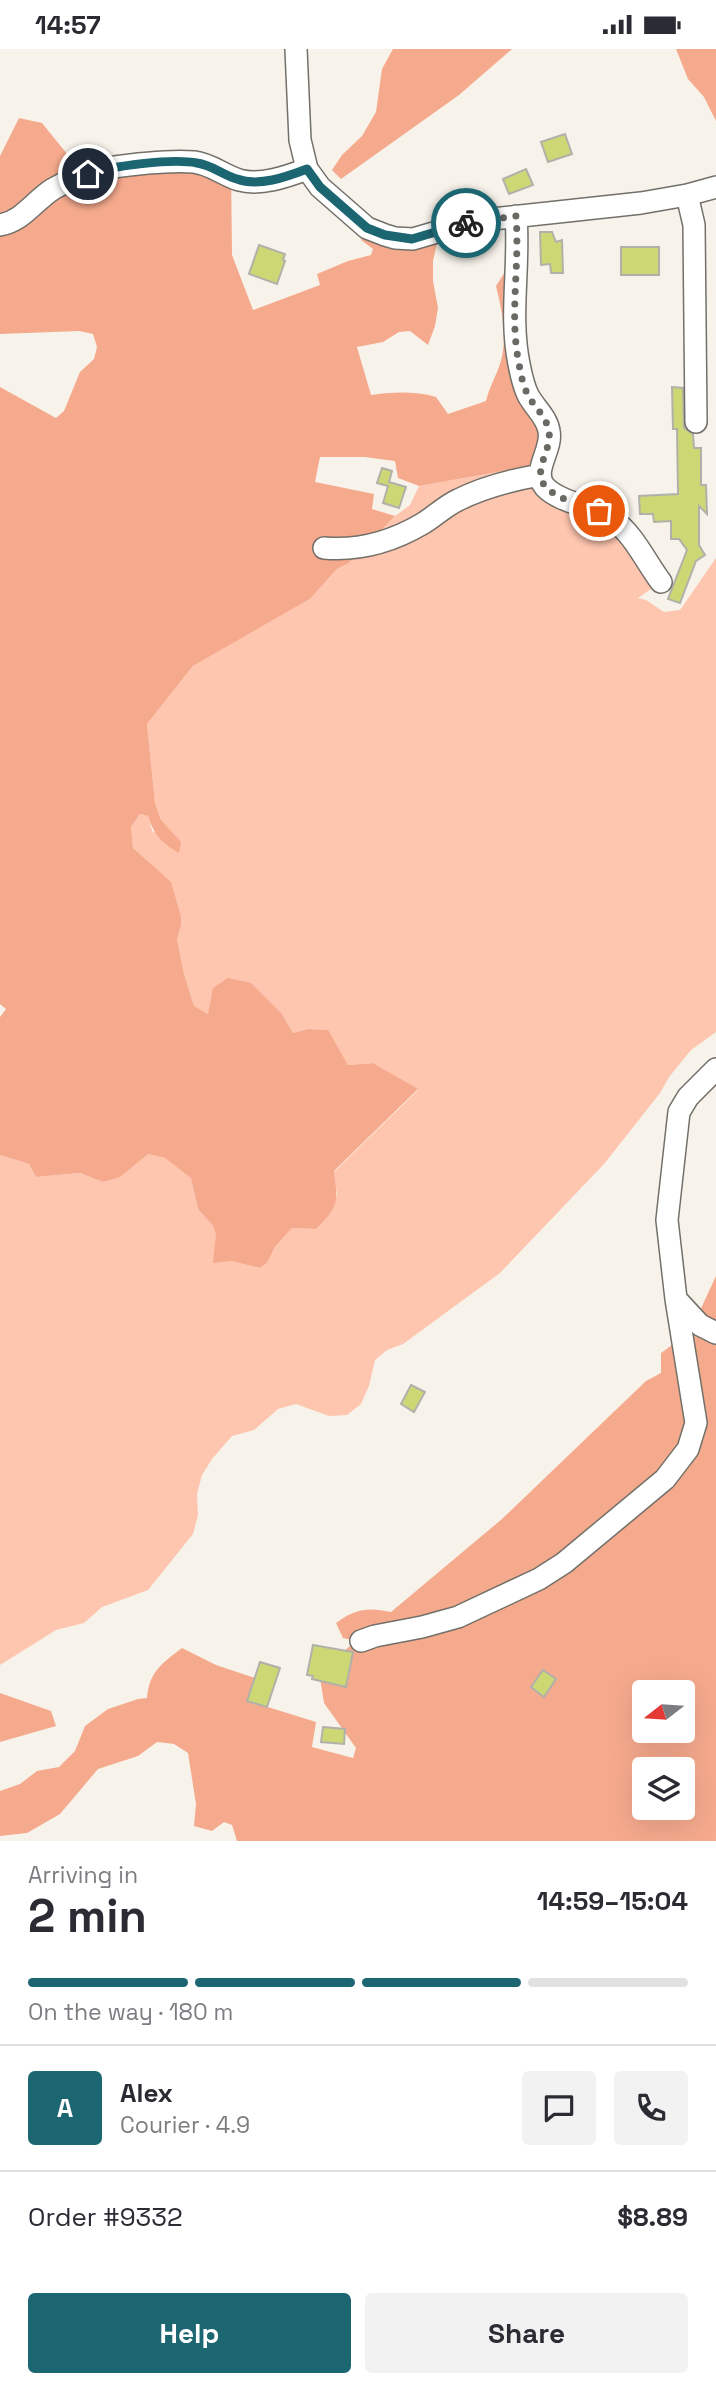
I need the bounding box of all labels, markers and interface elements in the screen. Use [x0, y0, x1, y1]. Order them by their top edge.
text: 14:57 [35, 8, 101, 42]
pin [58, 144, 118, 204]
icon: home [69, 155, 107, 193]
courier [431, 188, 501, 258]
icon: bike [447, 204, 485, 242]
pin [569, 481, 629, 541]
icon: bag [580, 492, 618, 530]
north arrow [632, 1680, 695, 1743]
map controls [632, 1680, 695, 1820]
button: layers [632, 1757, 695, 1820]
text: Arriving in [28, 1860, 138, 1890]
text: 14:59–15:04 [537, 1884, 688, 1918]
text: 2 min [28, 1887, 147, 1945]
text: On the way · 180 m [28, 1997, 233, 2027]
button: chat [522, 2071, 596, 2145]
button: phone [614, 2071, 688, 2145]
text: Alex [120, 2076, 173, 2110]
text: A [57, 2091, 73, 2125]
text: Courier · 4.9 [120, 2110, 250, 2140]
text: Order #9332 [28, 2200, 183, 2234]
text: $8.89 [617, 2200, 688, 2234]
button: Help [28, 2293, 351, 2373]
button: Share [365, 2293, 688, 2373]

